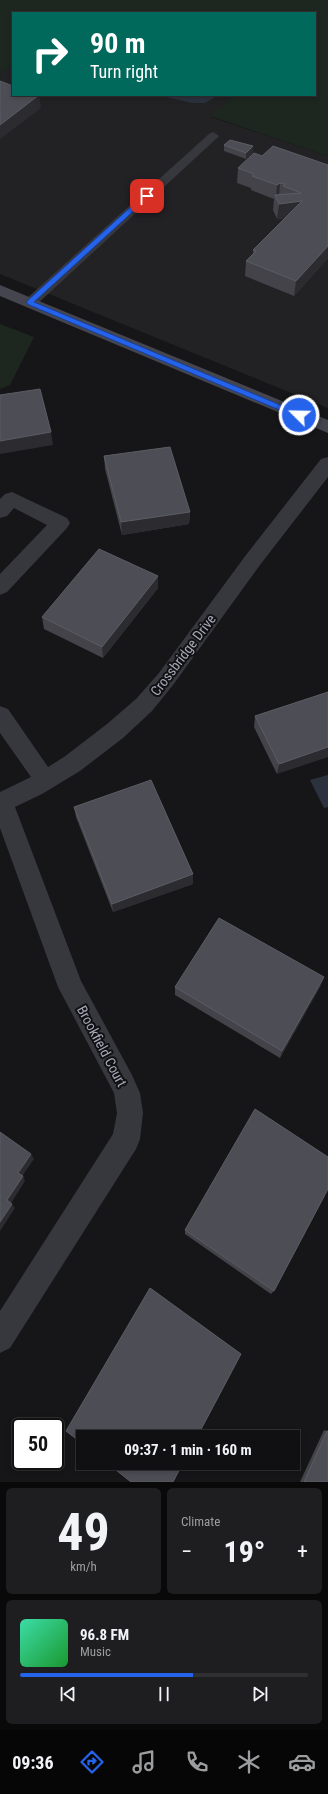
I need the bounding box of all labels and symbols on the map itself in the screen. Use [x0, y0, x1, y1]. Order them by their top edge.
pin [130, 179, 164, 213]
position arrow [278, 394, 320, 436]
street label: Crossbridge Drive [147, 611, 219, 699]
street label: Brookfield Court [74, 1003, 130, 1089]
speed limit sign: 50 [12, 1418, 64, 1470]

